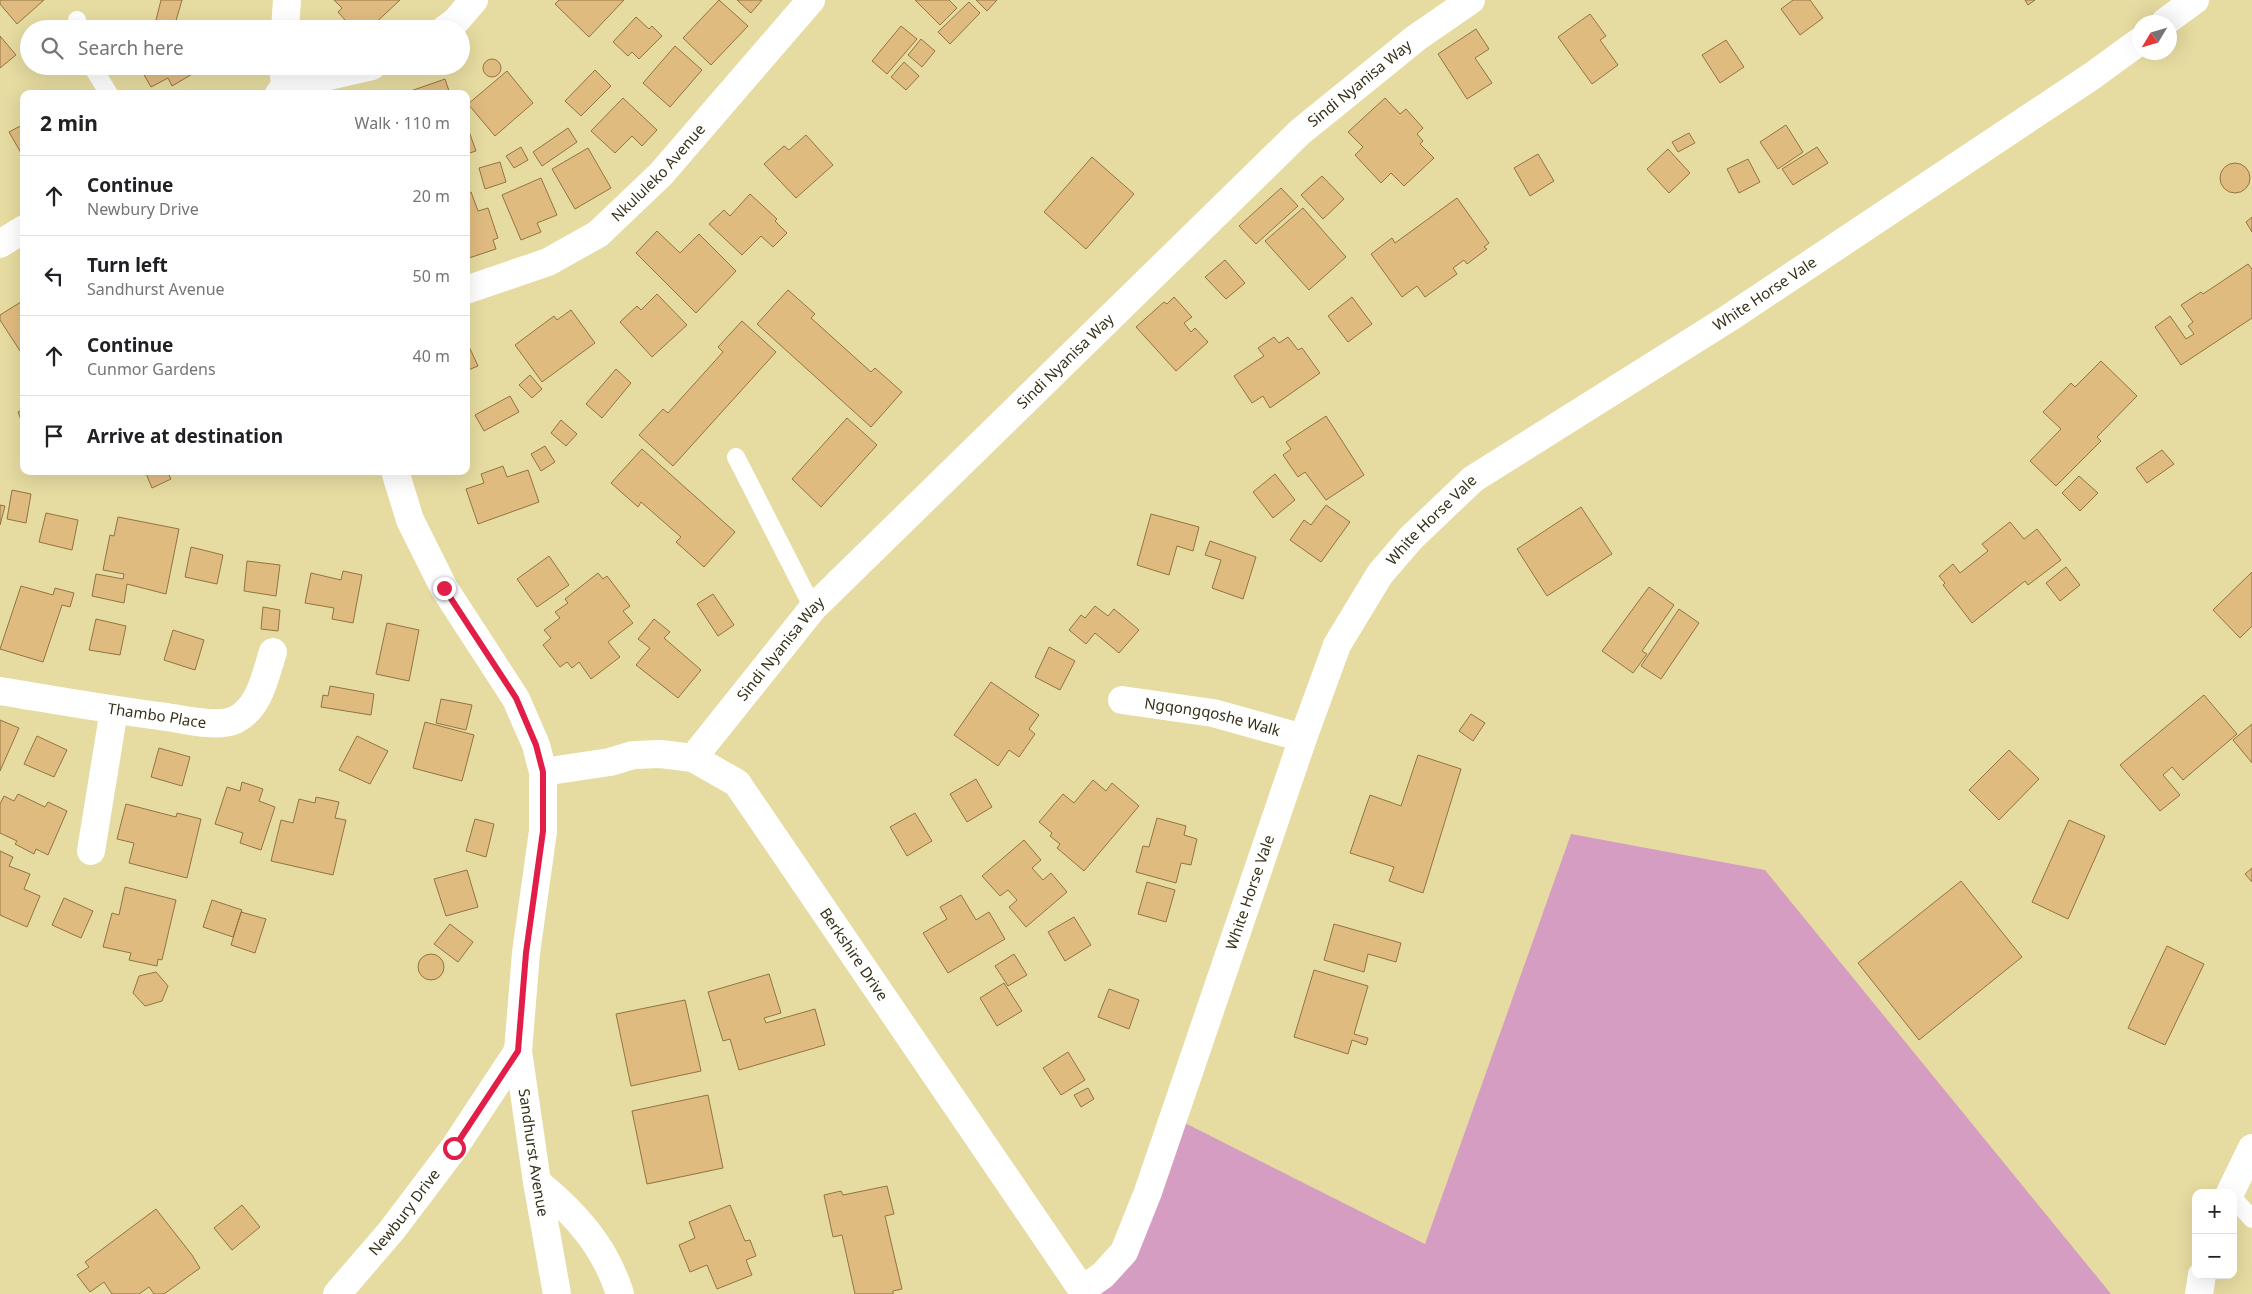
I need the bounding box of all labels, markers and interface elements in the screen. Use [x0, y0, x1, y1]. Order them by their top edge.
north arrow [2132, 15, 2177, 60]
search box [20, 20, 470, 75]
icon: search [38, 34, 66, 62]
street label: Sindi Nyanisa Way [1303, 34, 1416, 131]
text: Search here [78, 35, 184, 61]
text: 2 min [40, 109, 98, 137]
text: Walk · 110 m [355, 112, 450, 134]
street label: Nkululeko Avenue [606, 119, 709, 225]
text: Continue [87, 172, 173, 198]
icon: ahead [40, 182, 68, 210]
text: 20 m [413, 185, 450, 207]
text: Newbury Drive [87, 198, 199, 220]
text: Turn left [87, 252, 168, 278]
street label: White Horse Vale [1709, 252, 1820, 335]
icon: left [40, 262, 68, 290]
text: 50 m [413, 265, 450, 287]
text: Sandhurst Avenue [87, 278, 225, 300]
street label: Sindi Nyanisa Way [1012, 308, 1118, 413]
text: Continue [87, 332, 173, 358]
icon: ahead [40, 342, 68, 370]
text: 40 m [413, 345, 450, 367]
text: Cunmor Gardens [87, 358, 216, 380]
icon: arrive [40, 422, 68, 450]
text: Arrive at destination [87, 423, 283, 449]
street label: White Horse Vale [1381, 470, 1480, 569]
route end [433, 577, 456, 600]
street label: Sindi Nyanisa Way [732, 591, 828, 704]
street label: Ngqongqoshe Walk [1143, 692, 1283, 740]
street label: Thambo Place [107, 698, 207, 732]
street label: White Horse Vale [1220, 832, 1278, 952]
street label: Berkshire Drive [816, 903, 893, 1004]
street label: Sandhurst Avenue [515, 1087, 554, 1218]
route start [443, 1137, 466, 1160]
street label: Newbury Drive [364, 1164, 444, 1259]
map controls [2192, 1189, 2237, 1279]
button: + [2192, 1189, 2237, 1234]
button: − [2192, 1234, 2237, 1279]

